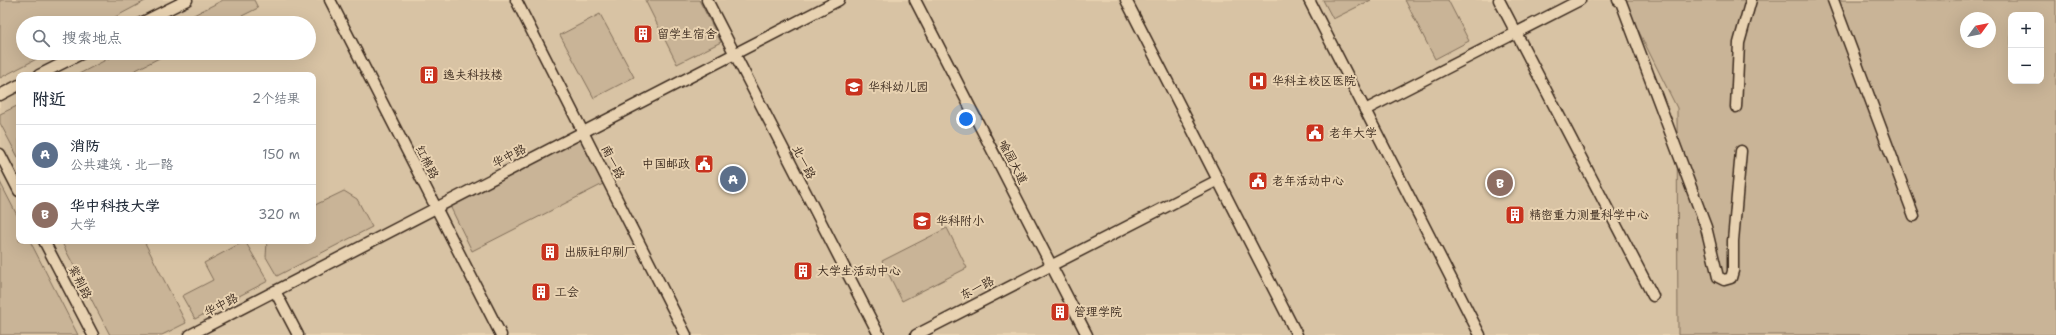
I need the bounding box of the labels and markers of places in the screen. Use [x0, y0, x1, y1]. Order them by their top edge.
building icon: 留学生宿舍 [632, 23, 654, 45]
place label: 留学生宿舍 [657, 26, 717, 42]
building icon: 逸夫科技楼 [418, 64, 440, 86]
place label: 逸夫科技楼 [443, 67, 503, 83]
hospital icon: 华科主校区医院 [1247, 70, 1269, 92]
place label: 华科主校区医院 [1272, 73, 1356, 89]
school or university icon: 华科幼儿园 [843, 76, 865, 98]
place label: 华科幼儿园 [868, 79, 928, 95]
public building icon: 老年大学 [1304, 122, 1326, 144]
place label: 老年大学 [1329, 125, 1377, 141]
public building icon: 中国邮政 [693, 153, 715, 175]
place label: 中国邮政 [642, 156, 690, 172]
pin: A [720, 164, 746, 194]
pin: B [1487, 168, 1513, 198]
public building icon: 老年活动中心 [1247, 170, 1269, 192]
place label: 老年活动中心 [1272, 173, 1344, 189]
building icon: 精密重力测量科学中心 [1504, 204, 1526, 226]
place label: 精密重力测量科学中心 [1529, 207, 1649, 223]
school or university icon: 华科附小 [911, 210, 933, 232]
place label: 华科附小 [936, 213, 984, 229]
building icon: 出版社印刷厂 [539, 241, 561, 263]
place label: 出版社印刷厂 [564, 244, 636, 260]
building icon: 大学生活动中心 [792, 260, 814, 282]
place label: 大学生活动中心 [817, 263, 901, 279]
building icon: 工会 [530, 281, 552, 303]
place label: 工会 [555, 284, 579, 300]
building icon: 管理学院 [1049, 301, 1071, 323]
place label: 管理学院 [1074, 304, 1122, 320]

